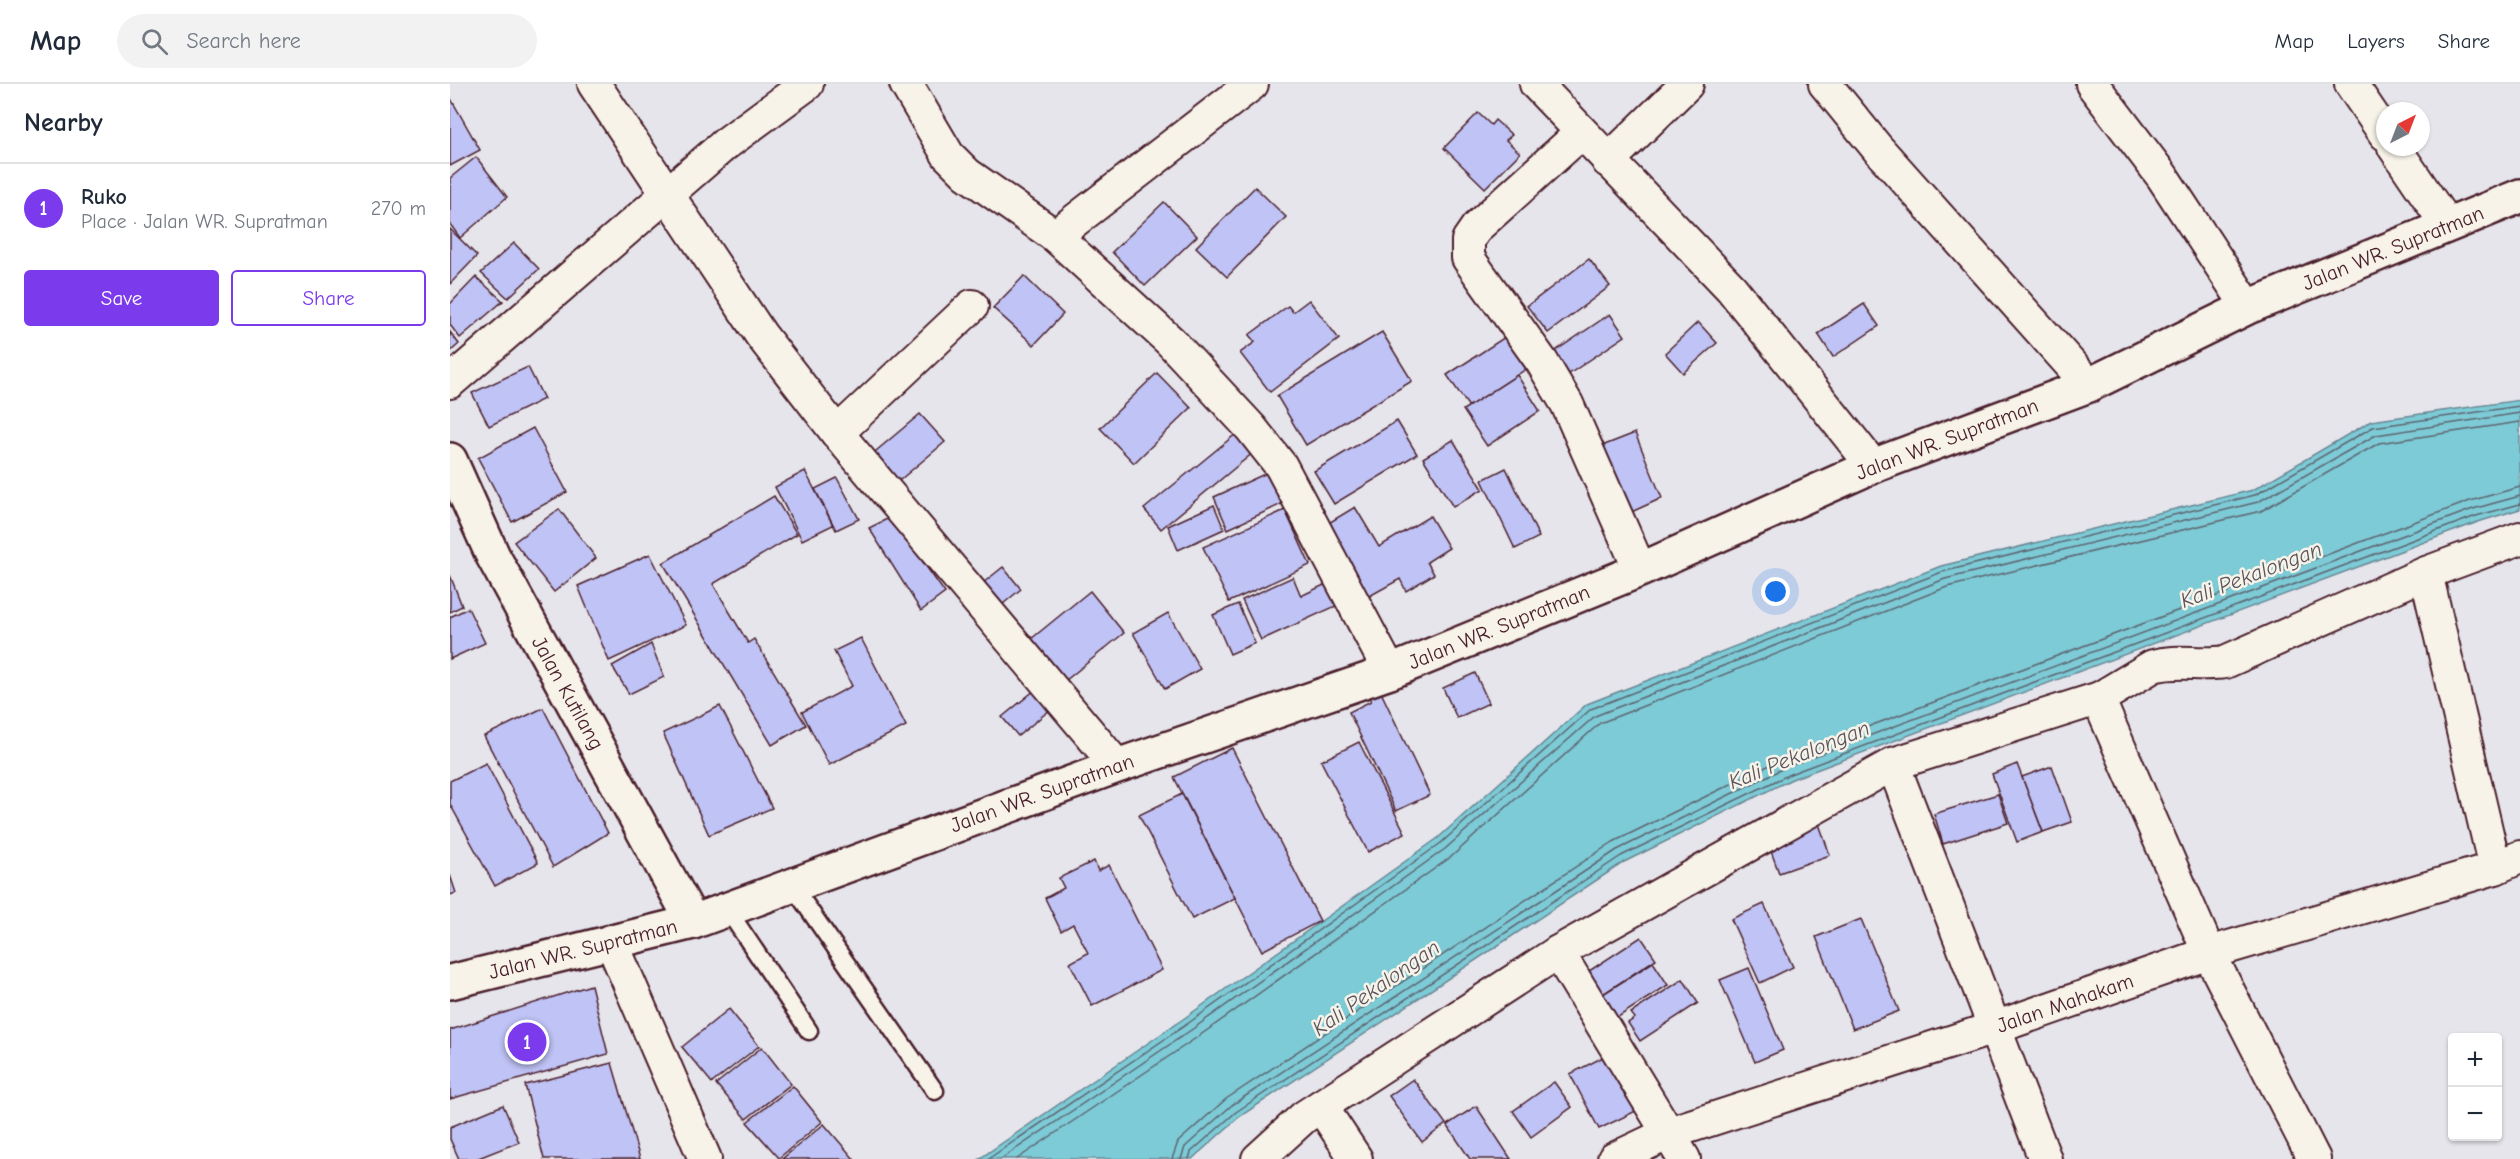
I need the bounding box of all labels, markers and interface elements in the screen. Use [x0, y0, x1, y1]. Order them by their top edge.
search box [117, 14, 537, 68]
text: Map [30, 25, 81, 57]
icon: search [138, 25, 171, 58]
text: Search here [186, 28, 301, 54]
text: Map [2275, 29, 2314, 53]
text: Layers [2347, 29, 2405, 53]
text: Share [2438, 29, 2490, 53]
north arrow [2376, 102, 2430, 156]
text: Nearby [24, 108, 103, 138]
text: Ruko [81, 184, 127, 210]
text: 1 [40, 197, 47, 220]
text: 270 m [371, 197, 426, 220]
street label: Jalan WR. Supratman [2299, 201, 2487, 295]
text: Place · Jalan WR. Supratman [81, 210, 328, 233]
button: Save [24, 270, 219, 326]
button: Share [231, 270, 426, 326]
street label: Jalan WR. Supratman [1852, 393, 2042, 485]
water label: Kali Pekalongan [2176, 536, 2326, 614]
your location [1761, 577, 1790, 606]
street label: Jalan WR. Supratman [1405, 580, 1593, 674]
street label: Jalan Kutilang [527, 632, 609, 754]
water label: Kali Pekalongan [1725, 715, 1873, 795]
street label: Jalan WR. Supratman [947, 749, 1137, 837]
street label: Jalan WR. Supratman [486, 914, 680, 984]
water label: Kali Pekalongan [1307, 934, 1445, 1042]
street label: Jalan Mahakam [1994, 968, 2136, 1038]
pin: 1 [508, 1020, 547, 1064]
map controls [2448, 1033, 2502, 1141]
button: + [2448, 1033, 2502, 1087]
button: − [2448, 1087, 2502, 1141]

